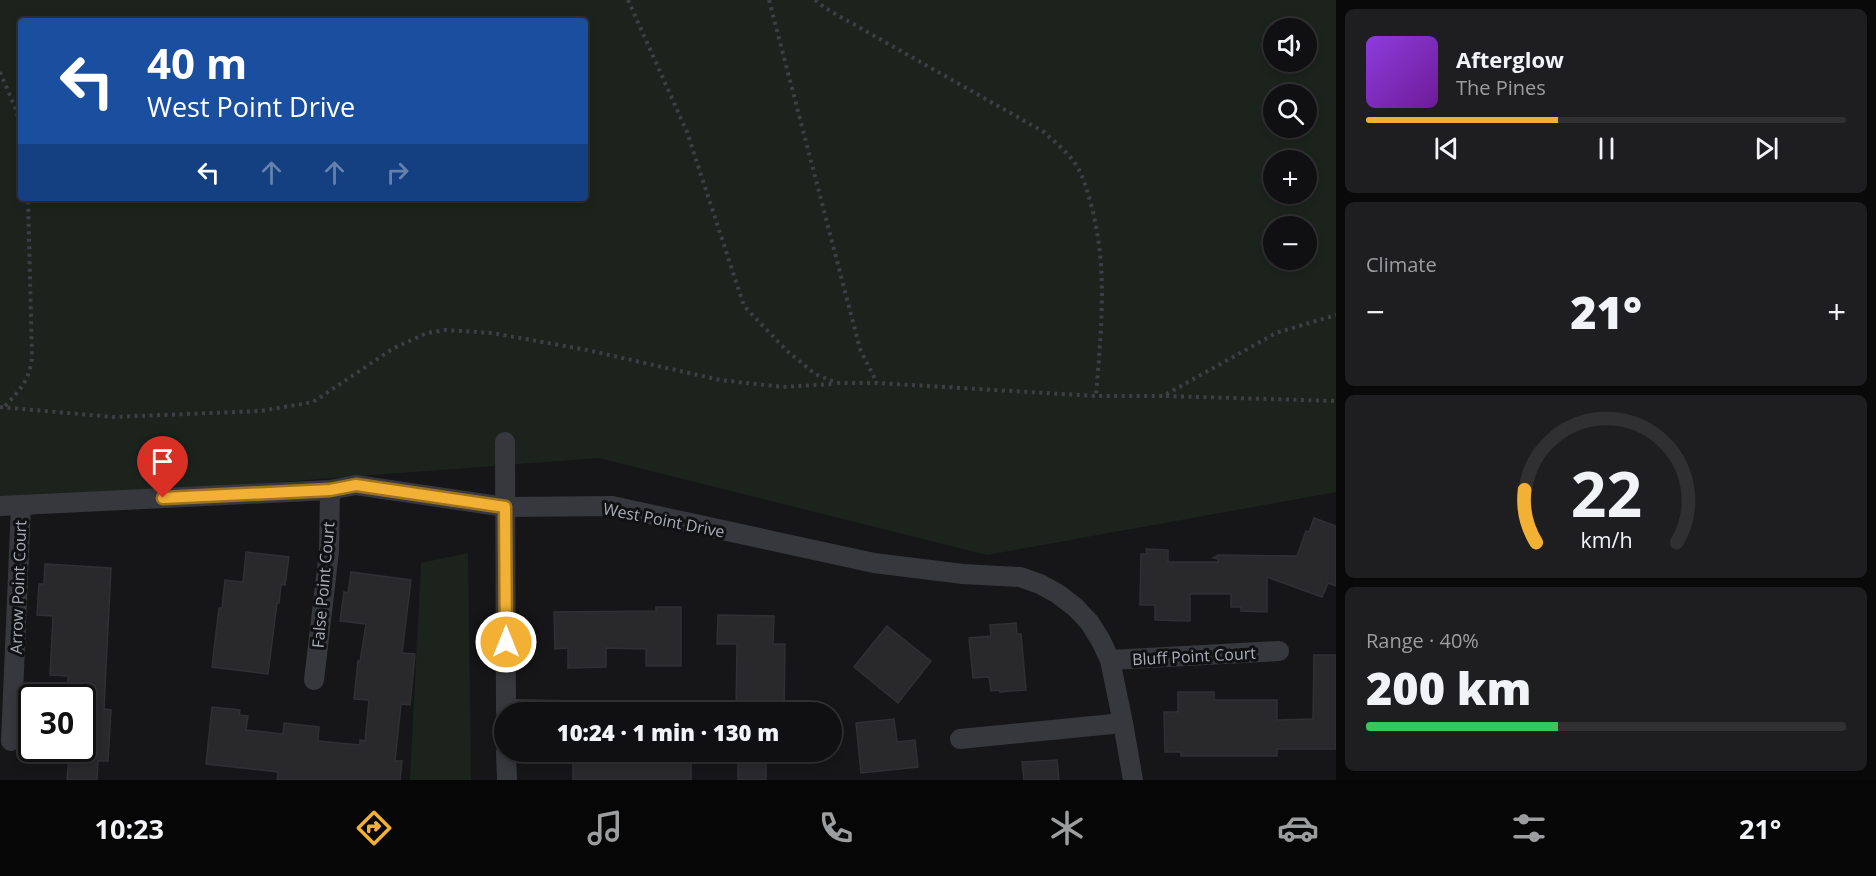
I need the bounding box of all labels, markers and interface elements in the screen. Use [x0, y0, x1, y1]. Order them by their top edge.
map controls [1263, 18, 1317, 270]
button: sound [1263, 18, 1317, 72]
text: 40 m [147, 34, 247, 91]
icon: left [48, 42, 126, 120]
text: Afterglow [1456, 44, 1564, 74]
text: The Pines [1456, 74, 1546, 101]
button: search [1263, 84, 1317, 138]
text: West Point Drive [147, 88, 355, 125]
icon: previous [1430, 132, 1463, 165]
icon: pause [1590, 132, 1623, 165]
icon: next [1750, 132, 1783, 165]
button: + [1263, 150, 1317, 204]
icon: left [192, 156, 225, 189]
icon: ahead [255, 156, 288, 189]
icon: ahead [318, 156, 351, 189]
icon: right [381, 156, 414, 189]
button: − [1263, 216, 1317, 270]
text: Climate [1366, 251, 1437, 278]
text: 21° [1570, 281, 1642, 342]
text: − [1366, 289, 1385, 334]
text: + [1827, 289, 1846, 334]
pin [137, 436, 188, 498]
icon: arrive [146, 445, 179, 478]
text: 22 [1570, 451, 1642, 536]
street label: West Point Drive [601, 497, 727, 543]
street label: Arrow Point Court [5, 519, 31, 654]
street label: False Point Court [307, 521, 340, 649]
text: km/h [1580, 526, 1632, 555]
position arrow [474, 610, 538, 674]
text: Range · 40% [1366, 627, 1479, 654]
street label: Bluff Point Court [1132, 642, 1257, 670]
text: 200 km [1366, 657, 1531, 718]
speed limit sign: 30 [18, 684, 96, 762]
text: 10:24 · 1 min · 130 m [557, 717, 779, 747]
icon: directions [353, 807, 395, 849]
icon: music [584, 807, 626, 849]
icon: phone [815, 807, 857, 849]
icon: climate [1046, 807, 1088, 849]
icon: car [1277, 807, 1319, 849]
icon: filters [1508, 807, 1550, 849]
text: 10:23 [95, 810, 164, 847]
text: 21° [1739, 810, 1781, 847]

